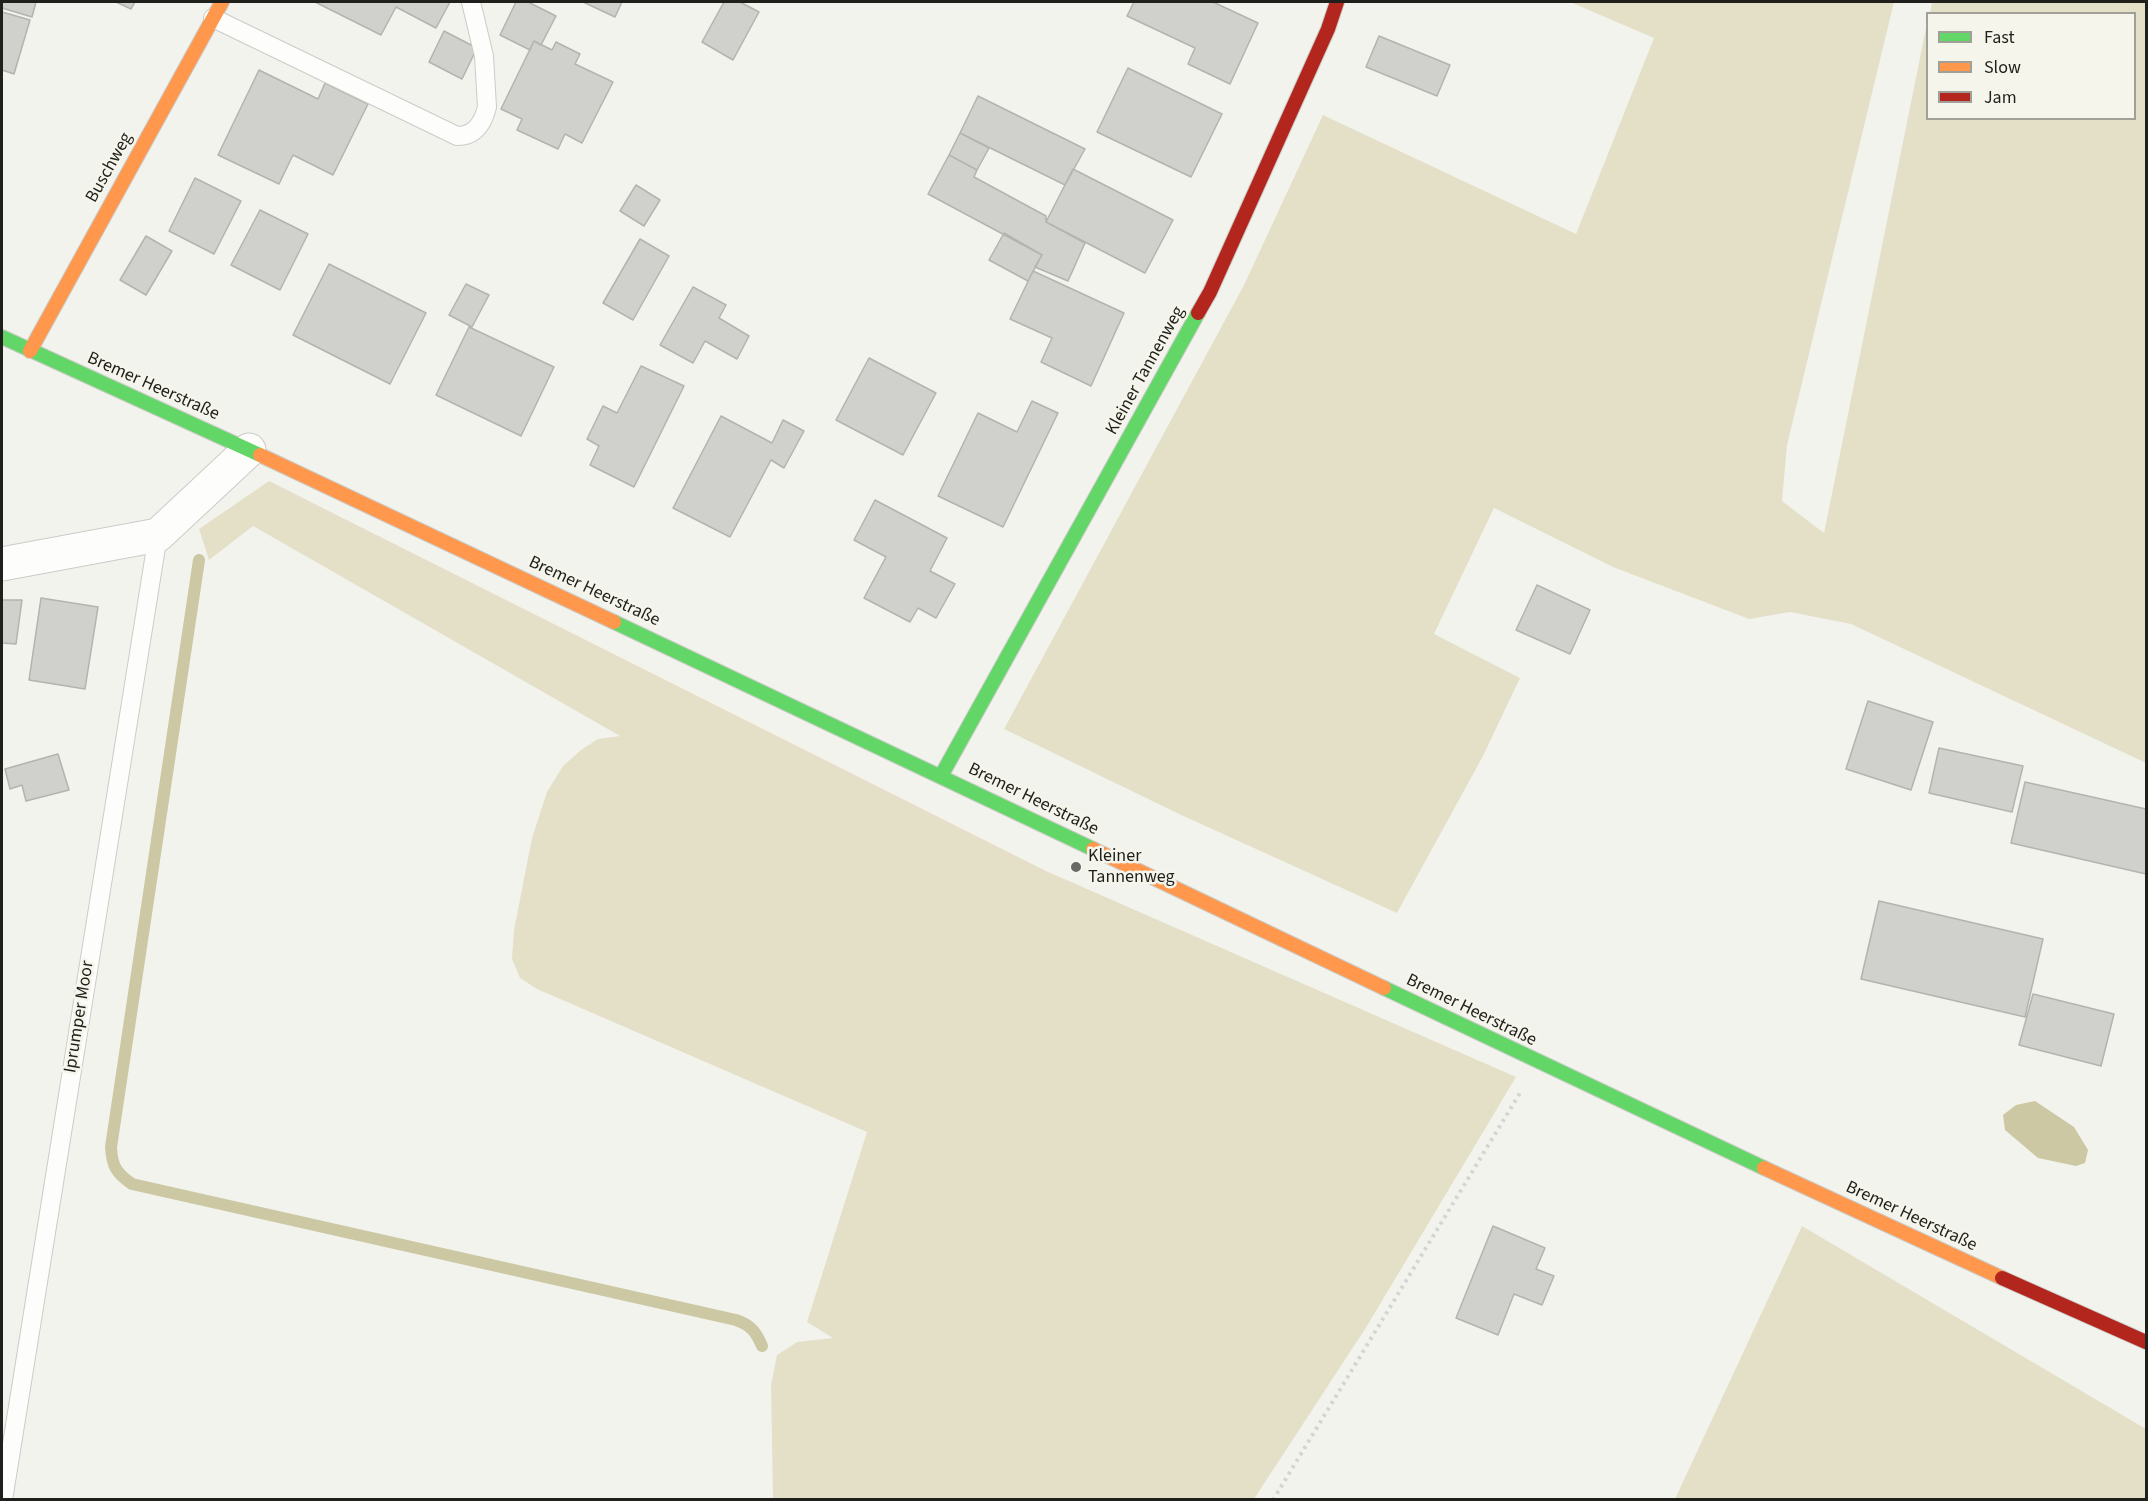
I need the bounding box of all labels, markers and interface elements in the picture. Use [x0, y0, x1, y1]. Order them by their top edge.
legend [1926, 12, 2136, 120]
text: Fast [1984, 25, 2015, 50]
text: Slow [1984, 55, 2021, 80]
text: Jam [1984, 85, 2017, 110]
street label: Buschweg [82, 129, 138, 207]
street label: Kleiner Tannenweg [1102, 303, 1190, 439]
street label: Bremer Heerstraße [84, 348, 222, 426]
street label: Bremer Heerstraße [525, 552, 663, 632]
street label: Bremer Heerstraße [964, 759, 1102, 841]
place label: Kleiner Tannenweg [1088, 846, 1175, 888]
marker: Kleiner Tannenweg [1069, 860, 1083, 874]
street label: Iprumper Moor [60, 959, 100, 1075]
street label: Bremer Heerstraße [1402, 970, 1540, 1052]
street label: Bremer Heerstraße [1842, 1177, 1980, 1257]

